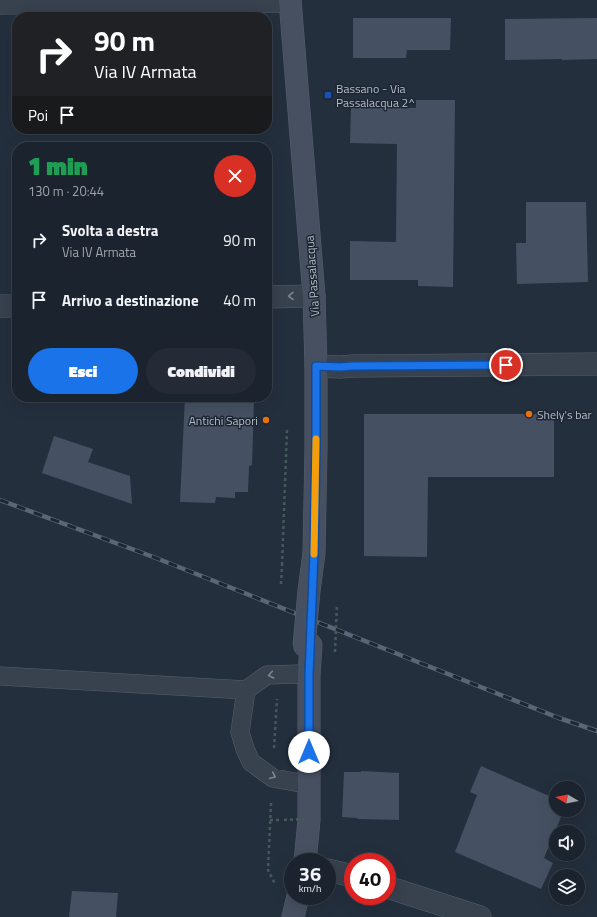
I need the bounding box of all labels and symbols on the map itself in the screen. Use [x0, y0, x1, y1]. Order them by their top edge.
place label: Bassano - Via Passalacqua 2^ [336, 79, 415, 112]
marker: Bassano - Via Passalacqua 2^ [323, 90, 333, 100]
street label: Via Passalacqua [300, 235, 324, 317]
one-way arrow [288, 292, 294, 300]
pin [489, 348, 523, 382]
place label: Shely's bar [537, 405, 592, 424]
marker: Shely's bar [524, 409, 534, 419]
place label: Antichi Sapori [189, 411, 258, 430]
marker: Antichi Sapori [261, 415, 271, 425]
one-way arrow [267, 671, 274, 679]
position arrow [288, 731, 330, 773]
one-way arrow [268, 771, 276, 779]
north arrow [549, 781, 585, 817]
speed limit sign: 40 [344, 853, 396, 905]

